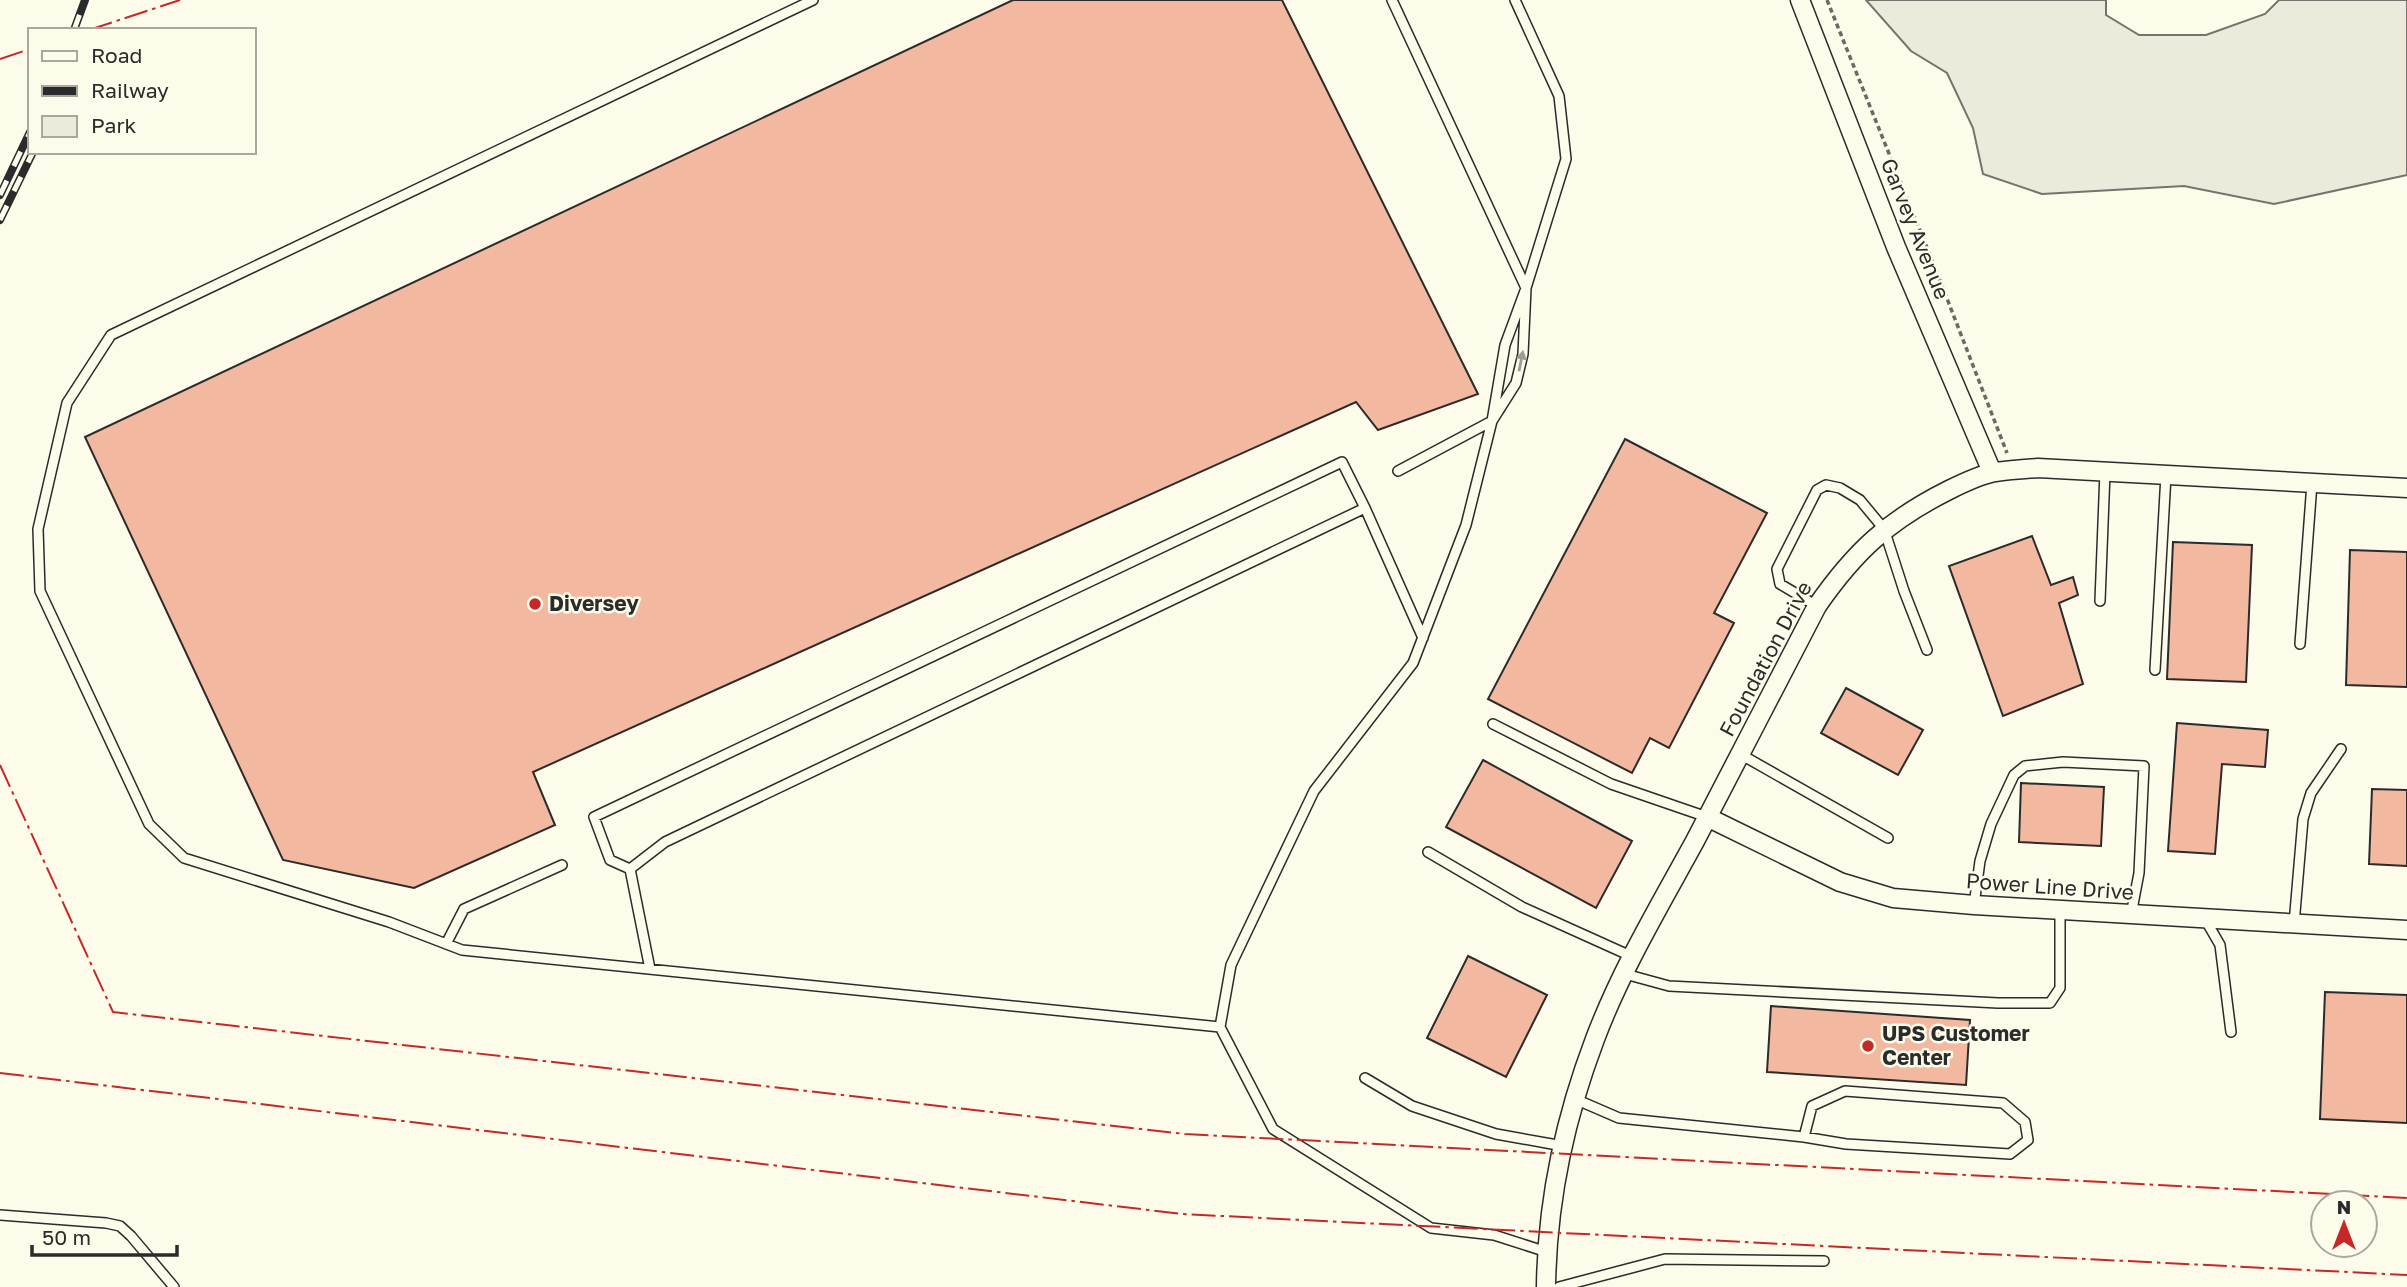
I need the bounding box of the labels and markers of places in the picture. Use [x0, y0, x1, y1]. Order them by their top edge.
place label: Diversey [549, 590, 639, 616]
marker: Diversey [527, 596, 543, 612]
place label: UPS Customer Center [1882, 1020, 2030, 1070]
marker: UPS Customer Center [1860, 1038, 1876, 1054]

